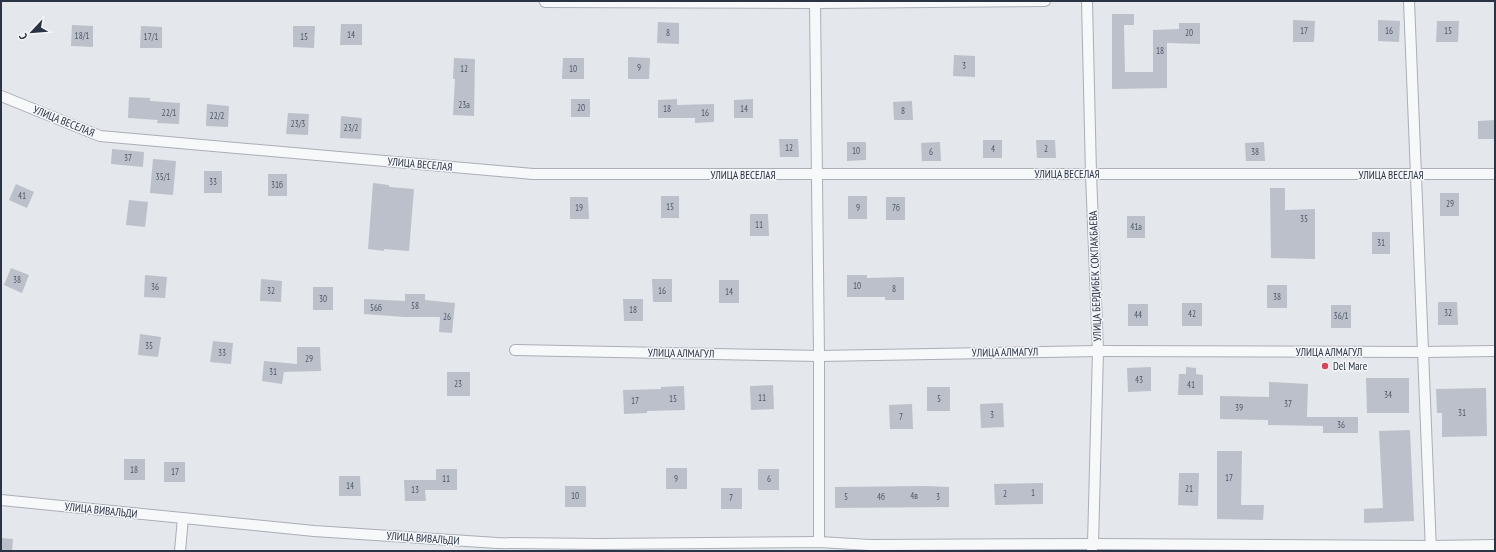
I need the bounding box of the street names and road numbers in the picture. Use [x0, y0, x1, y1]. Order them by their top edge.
street label: УЛИЦА ВЕСЕЛАЯ [31, 102, 97, 140]
street label: УЛИЦА ВЕСЕЛАЯ [387, 154, 453, 174]
street label: УЛИЦА ВЕСЕЛАЯ [1034, 167, 1100, 181]
street label: УЛИЦА ВЕСЕЛАЯ [710, 168, 776, 182]
street label: УЛИЦА ВЕСЕЛАЯ [1358, 168, 1424, 182]
street label: УЛИЦА БЕРДИБЕК СОКПАКБАЕВА [1086, 210, 1104, 342]
street label: УЛИЦА АЛМАГУЛ [972, 344, 1038, 360]
street label: УЛИЦА АЛМАГУЛ [648, 345, 714, 361]
street label: УЛИЦА АЛМАГУЛ [1296, 345, 1362, 359]
street label: УЛИЦА ВИВАЛЬДИ [64, 499, 138, 521]
street label: УЛИЦА ВИВАЛЬДИ [386, 528, 460, 548]

